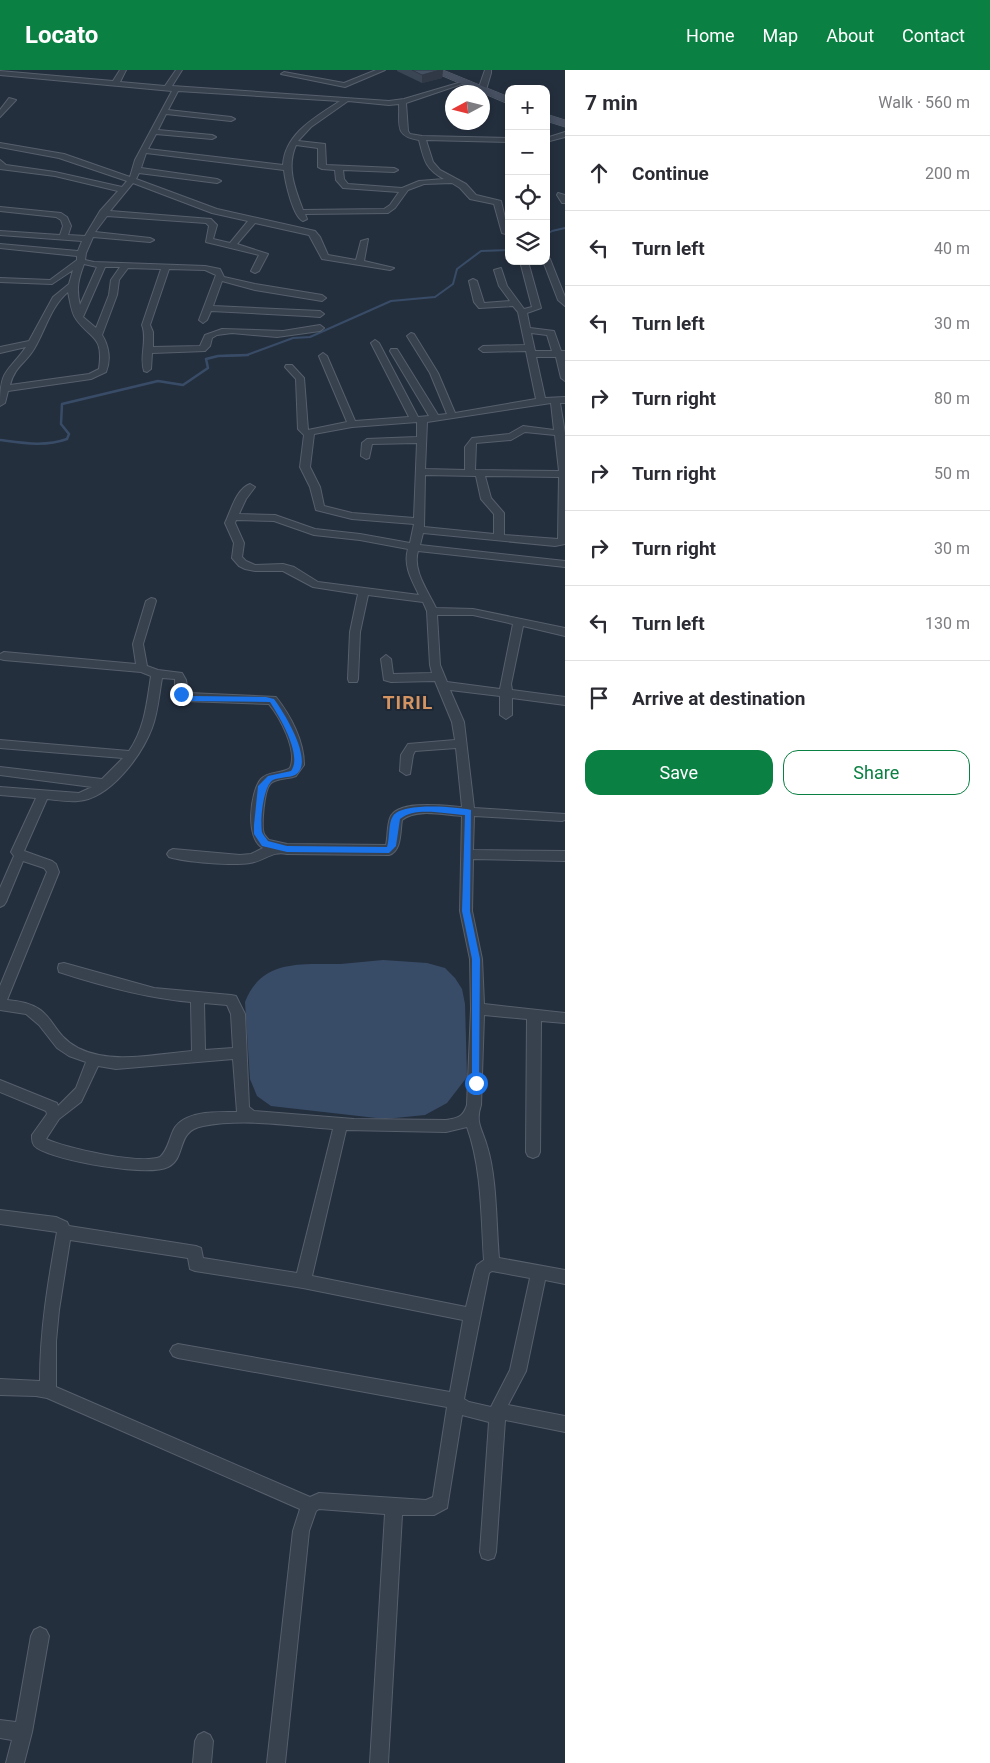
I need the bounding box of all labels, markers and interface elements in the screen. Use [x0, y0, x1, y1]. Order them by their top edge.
text: Locato [25, 21, 98, 49]
text: Home [686, 25, 735, 46]
text: Map [763, 25, 798, 46]
text: About [826, 25, 874, 46]
text: Contact [902, 25, 965, 46]
north arrow [445, 85, 490, 130]
map controls [505, 85, 550, 265]
button: + [505, 85, 550, 130]
text: 7 min [585, 91, 638, 115]
text: Walk · 560 m [878, 93, 970, 112]
button: − [505, 130, 550, 175]
icon: ahead [585, 159, 613, 187]
text: Continue [632, 162, 709, 185]
text: 200 m [925, 164, 970, 183]
button: locate [505, 175, 550, 220]
button: layers [505, 220, 550, 265]
icon: left [585, 234, 613, 262]
text: Turn left [632, 237, 705, 260]
text: 40 m [934, 239, 970, 258]
icon: left [585, 309, 613, 337]
text: Turn left [632, 312, 705, 335]
text: 30 m [934, 314, 970, 333]
icon: right [585, 384, 613, 412]
text: Turn right [632, 387, 716, 410]
text: 80 m [934, 389, 970, 408]
icon: right [585, 459, 613, 487]
text: Turn right [632, 462, 716, 485]
text: 50 m [934, 464, 970, 483]
icon: right [585, 534, 613, 562]
text: Turn right [632, 537, 716, 560]
text: 30 m [934, 539, 970, 558]
icon: left [585, 609, 613, 637]
text: Turn left [632, 612, 705, 635]
text: 130 m [925, 614, 970, 633]
route end [170, 683, 193, 706]
icon: arrive [585, 684, 613, 712]
text: Arrive at destination [632, 687, 805, 710]
district label: TIRIL [383, 691, 433, 714]
button: Save [585, 750, 773, 795]
button: Share [783, 750, 970, 795]
route start [465, 1072, 488, 1095]

